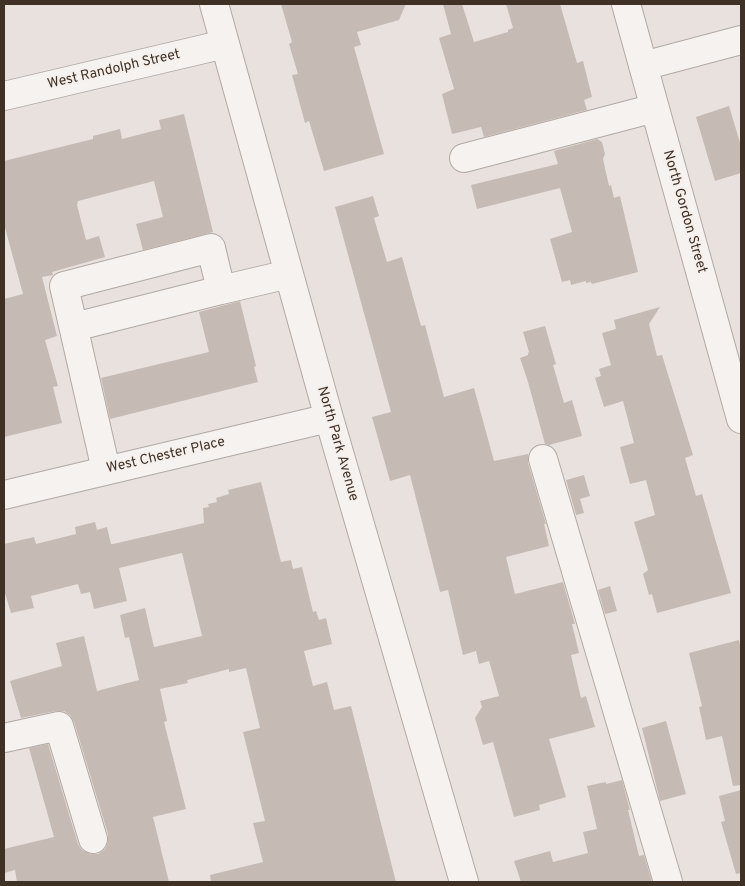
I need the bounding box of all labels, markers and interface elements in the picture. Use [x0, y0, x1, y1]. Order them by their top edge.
street label: West Randolph Street [46, 47, 182, 93]
street label: North Gordon Street [658, 148, 710, 276]
street label: North Park Avenue [313, 385, 361, 503]
street label: West Chester Place [105, 434, 227, 478]

